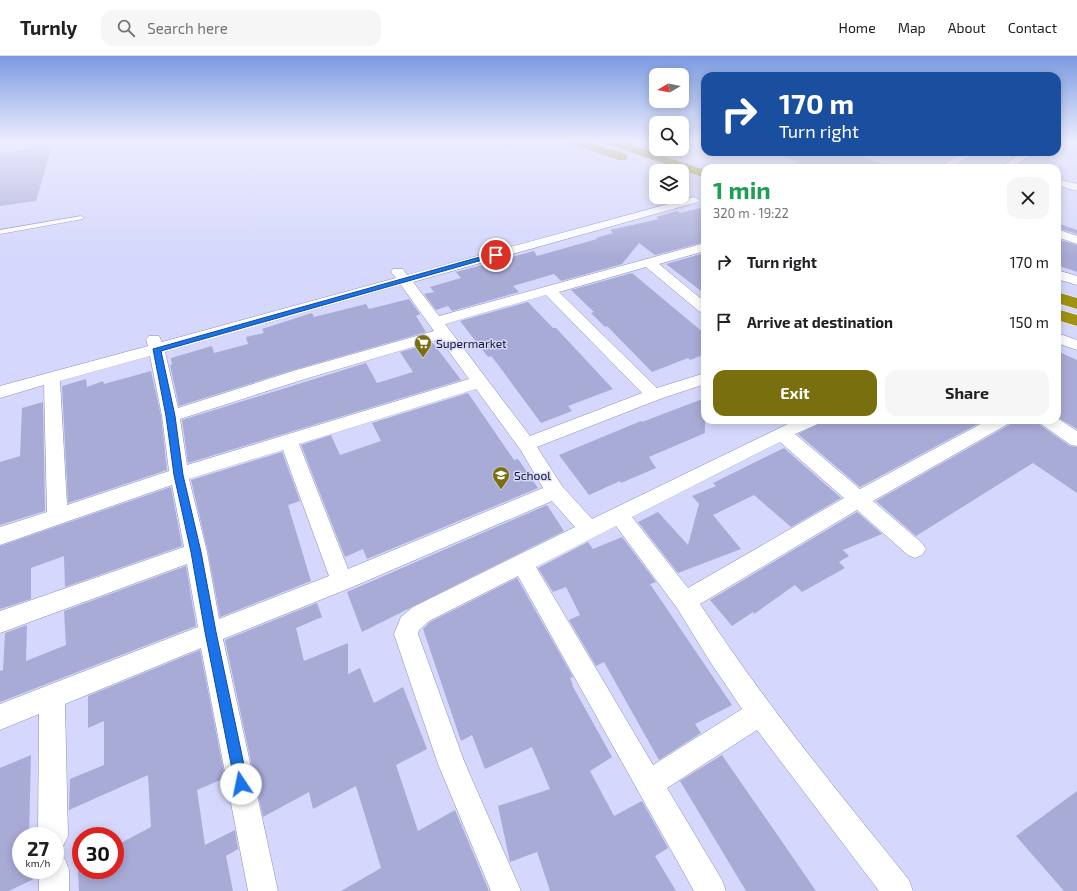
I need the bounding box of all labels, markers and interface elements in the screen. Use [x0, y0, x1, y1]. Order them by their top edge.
search box [101, 10, 381, 46]
text: Turnly [20, 16, 77, 39]
icon: search [115, 17, 137, 39]
text: Search here [147, 19, 228, 37]
text: Home [839, 19, 876, 36]
text: Map [898, 19, 926, 36]
text: About [948, 19, 986, 36]
text: Contact [1008, 19, 1057, 36]
north arrow [649, 68, 689, 108]
map controls [649, 68, 689, 204]
text: 170 m [779, 86, 854, 120]
icon: right [713, 88, 765, 140]
button: search [649, 116, 689, 156]
text: Turn right [779, 120, 859, 142]
button: layers [649, 164, 689, 204]
text: 1 min [713, 175, 771, 204]
button: close [1007, 177, 1049, 219]
text: 320 m · 19:22 [713, 205, 789, 221]
pin [479, 238, 513, 272]
icon: arrive [485, 244, 507, 266]
icon: right [713, 251, 735, 273]
text: Turn right [747, 253, 817, 271]
text: 170 m [1010, 253, 1049, 271]
icon: arrive [713, 311, 735, 333]
text: Arrive at destination [747, 313, 893, 331]
text: 150 m [1009, 313, 1049, 331]
supermarket icon: Supermarket [413, 333, 433, 358]
place label: Supermarket [436, 336, 507, 350]
button: Exit [713, 370, 877, 416]
button: Share [885, 370, 1049, 416]
school or university icon: School [491, 465, 511, 490]
place label: School [514, 468, 551, 482]
position arrow [220, 763, 262, 805]
speed limit sign: 30 [72, 827, 124, 879]
text: 27 [27, 836, 49, 860]
text: km/h [26, 857, 50, 869]

